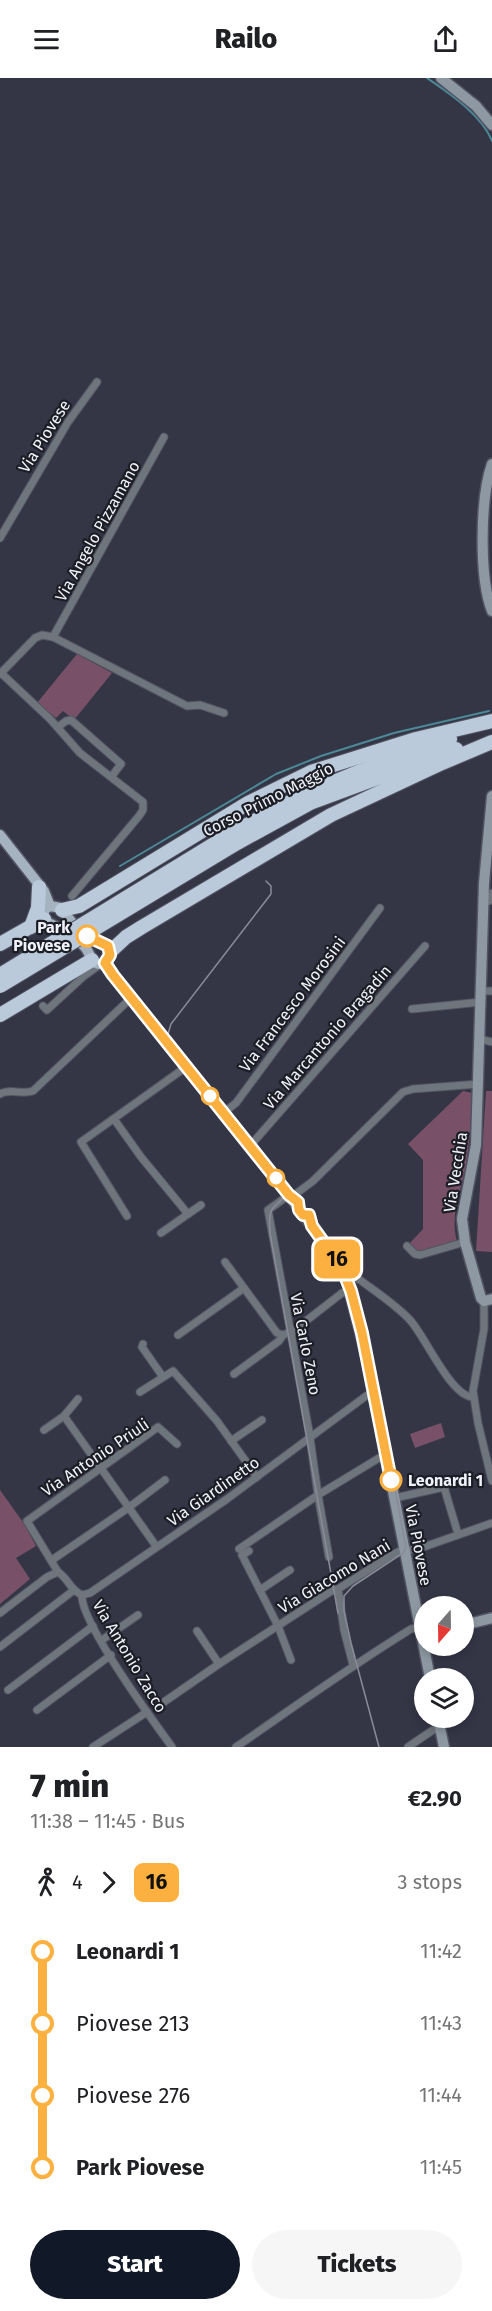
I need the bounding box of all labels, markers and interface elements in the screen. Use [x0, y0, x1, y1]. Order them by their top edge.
icon: menu [30, 23, 63, 56]
text: Railo [215, 23, 277, 55]
icon: share [429, 23, 462, 56]
street label: Via Piovese [15, 396, 74, 476]
street label: Via Angelo Pizzamano [51, 458, 144, 605]
street label: Corso Primo Maggio [200, 758, 336, 840]
place label: Park Piovese [13, 918, 70, 955]
marker: Park Piovese [76, 925, 98, 947]
street label: Via Francesco Morosini [235, 933, 349, 1076]
street label: Via Marcantonio Bragadin [259, 961, 395, 1113]
unlabelled marker [201, 1087, 219, 1105]
street label: Via Vecchia [440, 1131, 471, 1214]
unlabelled marker [267, 1169, 285, 1187]
line badge: 16 [310, 1240, 364, 1278]
text: 16 [326, 1246, 348, 1272]
street label: Via Carlo Zeno [286, 1291, 325, 1397]
street label: Via Antonio Priuli [38, 1414, 153, 1500]
street label: Via Giardinetto [164, 1453, 263, 1530]
marker: Leonardi 1 [380, 1469, 402, 1491]
place label: Leonardi 1 [408, 1471, 483, 1490]
street label: Via Piovese [401, 1503, 436, 1587]
street label: Via Giacomo Nani [275, 1536, 394, 1617]
street label: Via Antonio Zacco [88, 1596, 171, 1716]
north arrow [414, 1596, 474, 1656]
map controls [414, 1596, 474, 1728]
button: layers [414, 1668, 474, 1728]
text: 7 min [30, 1766, 109, 1806]
text: €2.90 [408, 1785, 462, 1812]
text: 11:38 – 11:45 · Bus [30, 1809, 185, 1833]
icon: walk [30, 1866, 63, 1899]
icon: forward [92, 1866, 125, 1899]
text: 16 [146, 1869, 167, 1895]
text: 4 [72, 1870, 83, 1894]
text: 3 stops [398, 1870, 462, 1894]
text: Leonardi 1 [76, 1938, 179, 1965]
text: 11:42 [420, 1939, 462, 1963]
text: Piovese 213 [76, 2010, 189, 2037]
text: 11:43 [420, 2011, 462, 2035]
text: Piovese 276 [76, 2082, 190, 2109]
text: 11:44 [419, 2083, 462, 2107]
text: Park Piovese [76, 2154, 204, 2181]
text: 11:45 [420, 2155, 462, 2179]
button: Start [30, 2230, 240, 2299]
button: Tickets [252, 2230, 462, 2299]

